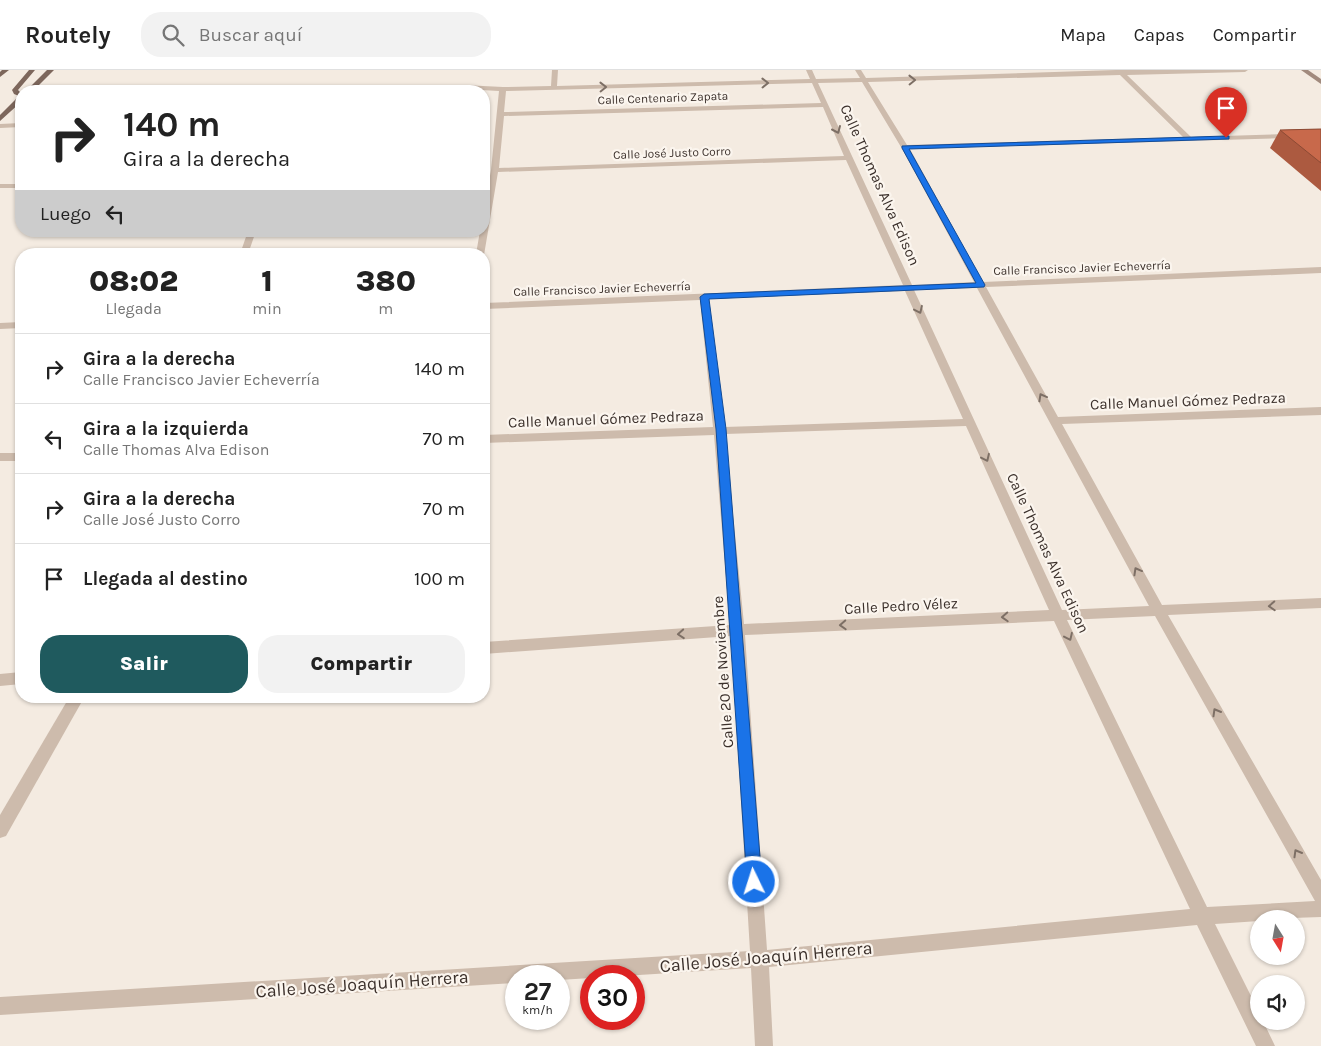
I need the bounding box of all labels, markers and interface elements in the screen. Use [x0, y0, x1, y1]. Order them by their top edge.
search box [141, 12, 491, 57]
text: Routely [25, 21, 111, 49]
icon: search [159, 21, 187, 49]
text: Buscar aquí [199, 24, 302, 46]
text: Mapa [1060, 24, 1106, 46]
text: Capas [1134, 24, 1185, 46]
text: Compartir [1213, 24, 1296, 46]
one-way arrow [908, 75, 916, 85]
one-way arrow [761, 78, 769, 89]
one-way arrow [599, 82, 607, 92]
pin [1205, 87, 1247, 138]
street label: Calle Centenario Zapata [597, 89, 729, 107]
icon: arrive [1212, 94, 1240, 122]
street label: Calle Thomas Alva Edison [836, 102, 924, 268]
text: 140 m [123, 104, 221, 145]
icon: right [40, 105, 105, 170]
one-way arrow [830, 125, 841, 134]
street label: Calle José Justo Corro [613, 144, 731, 162]
text: Gira a la derecha [123, 146, 290, 172]
icon: left [101, 200, 129, 228]
text: Luego [40, 203, 91, 225]
street label: Calle Francisco Javier Echeverría [993, 258, 1171, 278]
text: 08:02 [89, 263, 178, 299]
text: 1 [261, 263, 273, 299]
text: 380 [356, 263, 416, 299]
street label: Calle Francisco Javier Echeverría [513, 279, 691, 299]
text: Llegada [105, 299, 162, 318]
text: min [252, 299, 282, 318]
text: m [378, 299, 393, 318]
one-way arrow [912, 305, 923, 314]
text: Gira a la derecha [83, 348, 235, 370]
icon: right [40, 355, 68, 383]
text: 140 m [415, 358, 465, 380]
text: Calle Francisco Javier Echeverría [83, 370, 320, 389]
street label: Calle Manuel Gómez Pedraza [1090, 389, 1286, 413]
one-way arrow [1039, 393, 1049, 402]
street label: Calle Manuel Gómez Pedraza [508, 407, 704, 431]
text: Gira a la izquierda [83, 418, 249, 440]
icon: left [40, 425, 68, 453]
text: 70 m [423, 428, 465, 450]
text: Calle Thomas Alva Edison [83, 440, 269, 459]
one-way arrow [980, 453, 991, 462]
street label: Calle Thomas Alva Edison [1003, 470, 1093, 636]
text: Gira a la derecha [83, 488, 235, 510]
icon: right [40, 495, 68, 523]
text: 70 m [423, 498, 465, 520]
text: Calle José Justo Corro [83, 510, 240, 529]
icon: arrive [40, 565, 68, 593]
one-way arrow [1133, 567, 1143, 576]
text: Llegada al destino [83, 568, 248, 590]
text: 100 m [414, 568, 465, 590]
street label: Calle Pedro Vélez [844, 594, 958, 618]
street label: Calle 20 de Noviembre [709, 595, 737, 749]
one-way arrow [1268, 600, 1276, 611]
one-way arrow [1001, 612, 1009, 623]
one-way arrow [839, 620, 847, 631]
one-way arrow [676, 629, 684, 640]
one-way arrow [1063, 632, 1073, 641]
button: Salir [40, 635, 248, 693]
button: Compartir [258, 635, 465, 693]
one-way arrow [1213, 709, 1223, 718]
one-way arrow [1293, 850, 1303, 859]
position arrow [727, 855, 779, 907]
north arrow [1250, 910, 1305, 965]
map controls [1250, 910, 1305, 1030]
street label: Calle José Joaquín Herrera [659, 937, 873, 977]
speed limit sign: 30 [580, 965, 645, 1030]
street label: Calle José Joaquín Herrera [255, 966, 469, 1002]
button: sound [1250, 975, 1305, 1030]
text: 27 [524, 977, 551, 1006]
text: km/h [522, 1003, 553, 1017]

